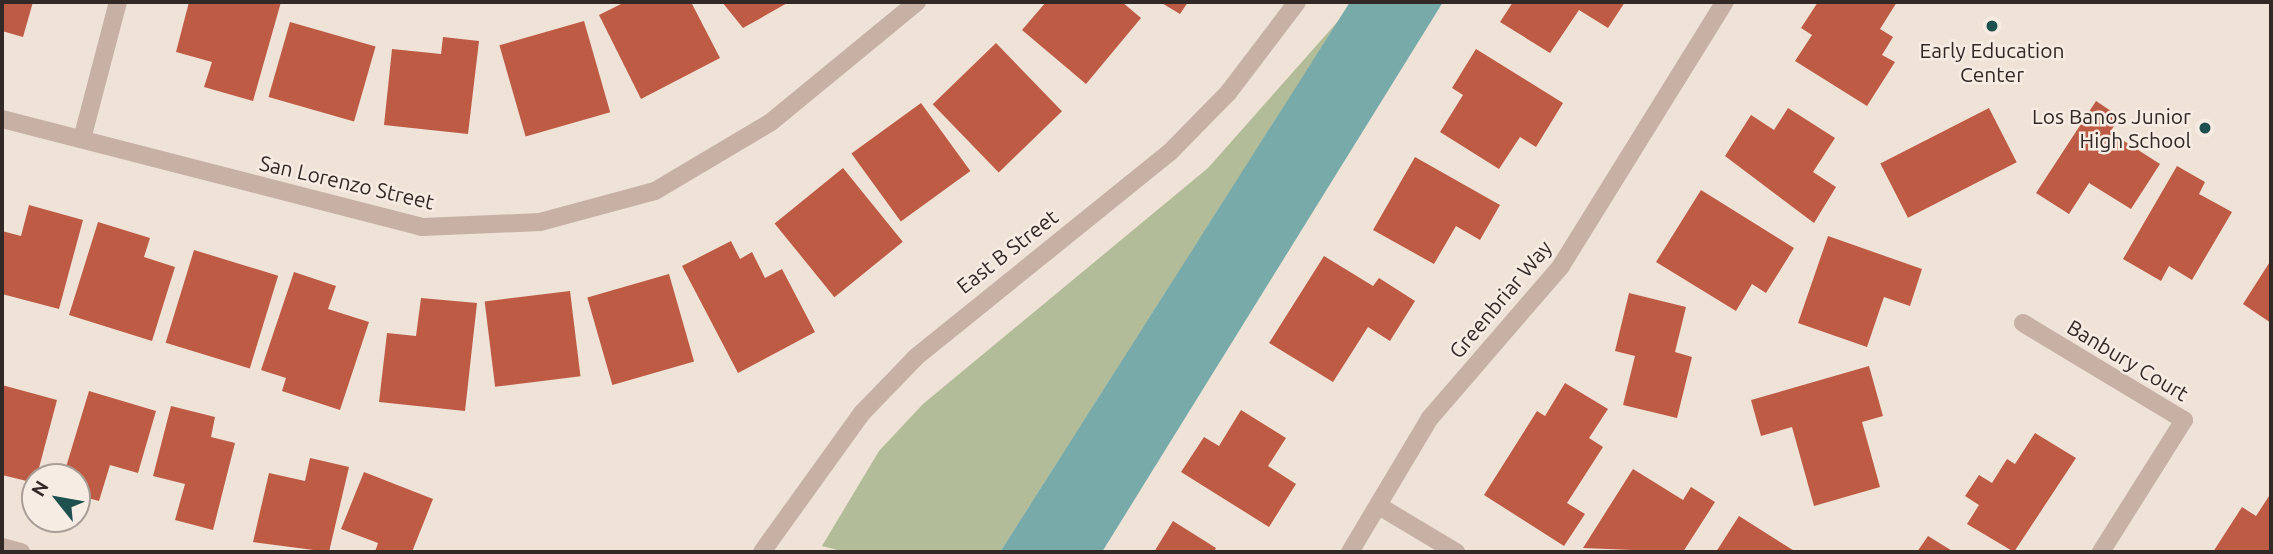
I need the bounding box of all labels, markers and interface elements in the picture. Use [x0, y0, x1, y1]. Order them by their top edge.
marker: Early Education Center [1984, 18, 2000, 34]
place label: Early Education Center [1920, 37, 2064, 87]
place label: Los Banos Junior High School [2032, 103, 2191, 153]
marker: Los Banos Junior High School [2197, 120, 2213, 136]
street label: San Lorenzo Street [257, 150, 437, 214]
street label: East B Street [951, 204, 1063, 298]
street label: Greenbriar Way [1443, 235, 1557, 363]
street label: Banbury Court [2063, 314, 2193, 406]
north arrow [21, 463, 91, 533]
text: N [27, 476, 53, 500]

